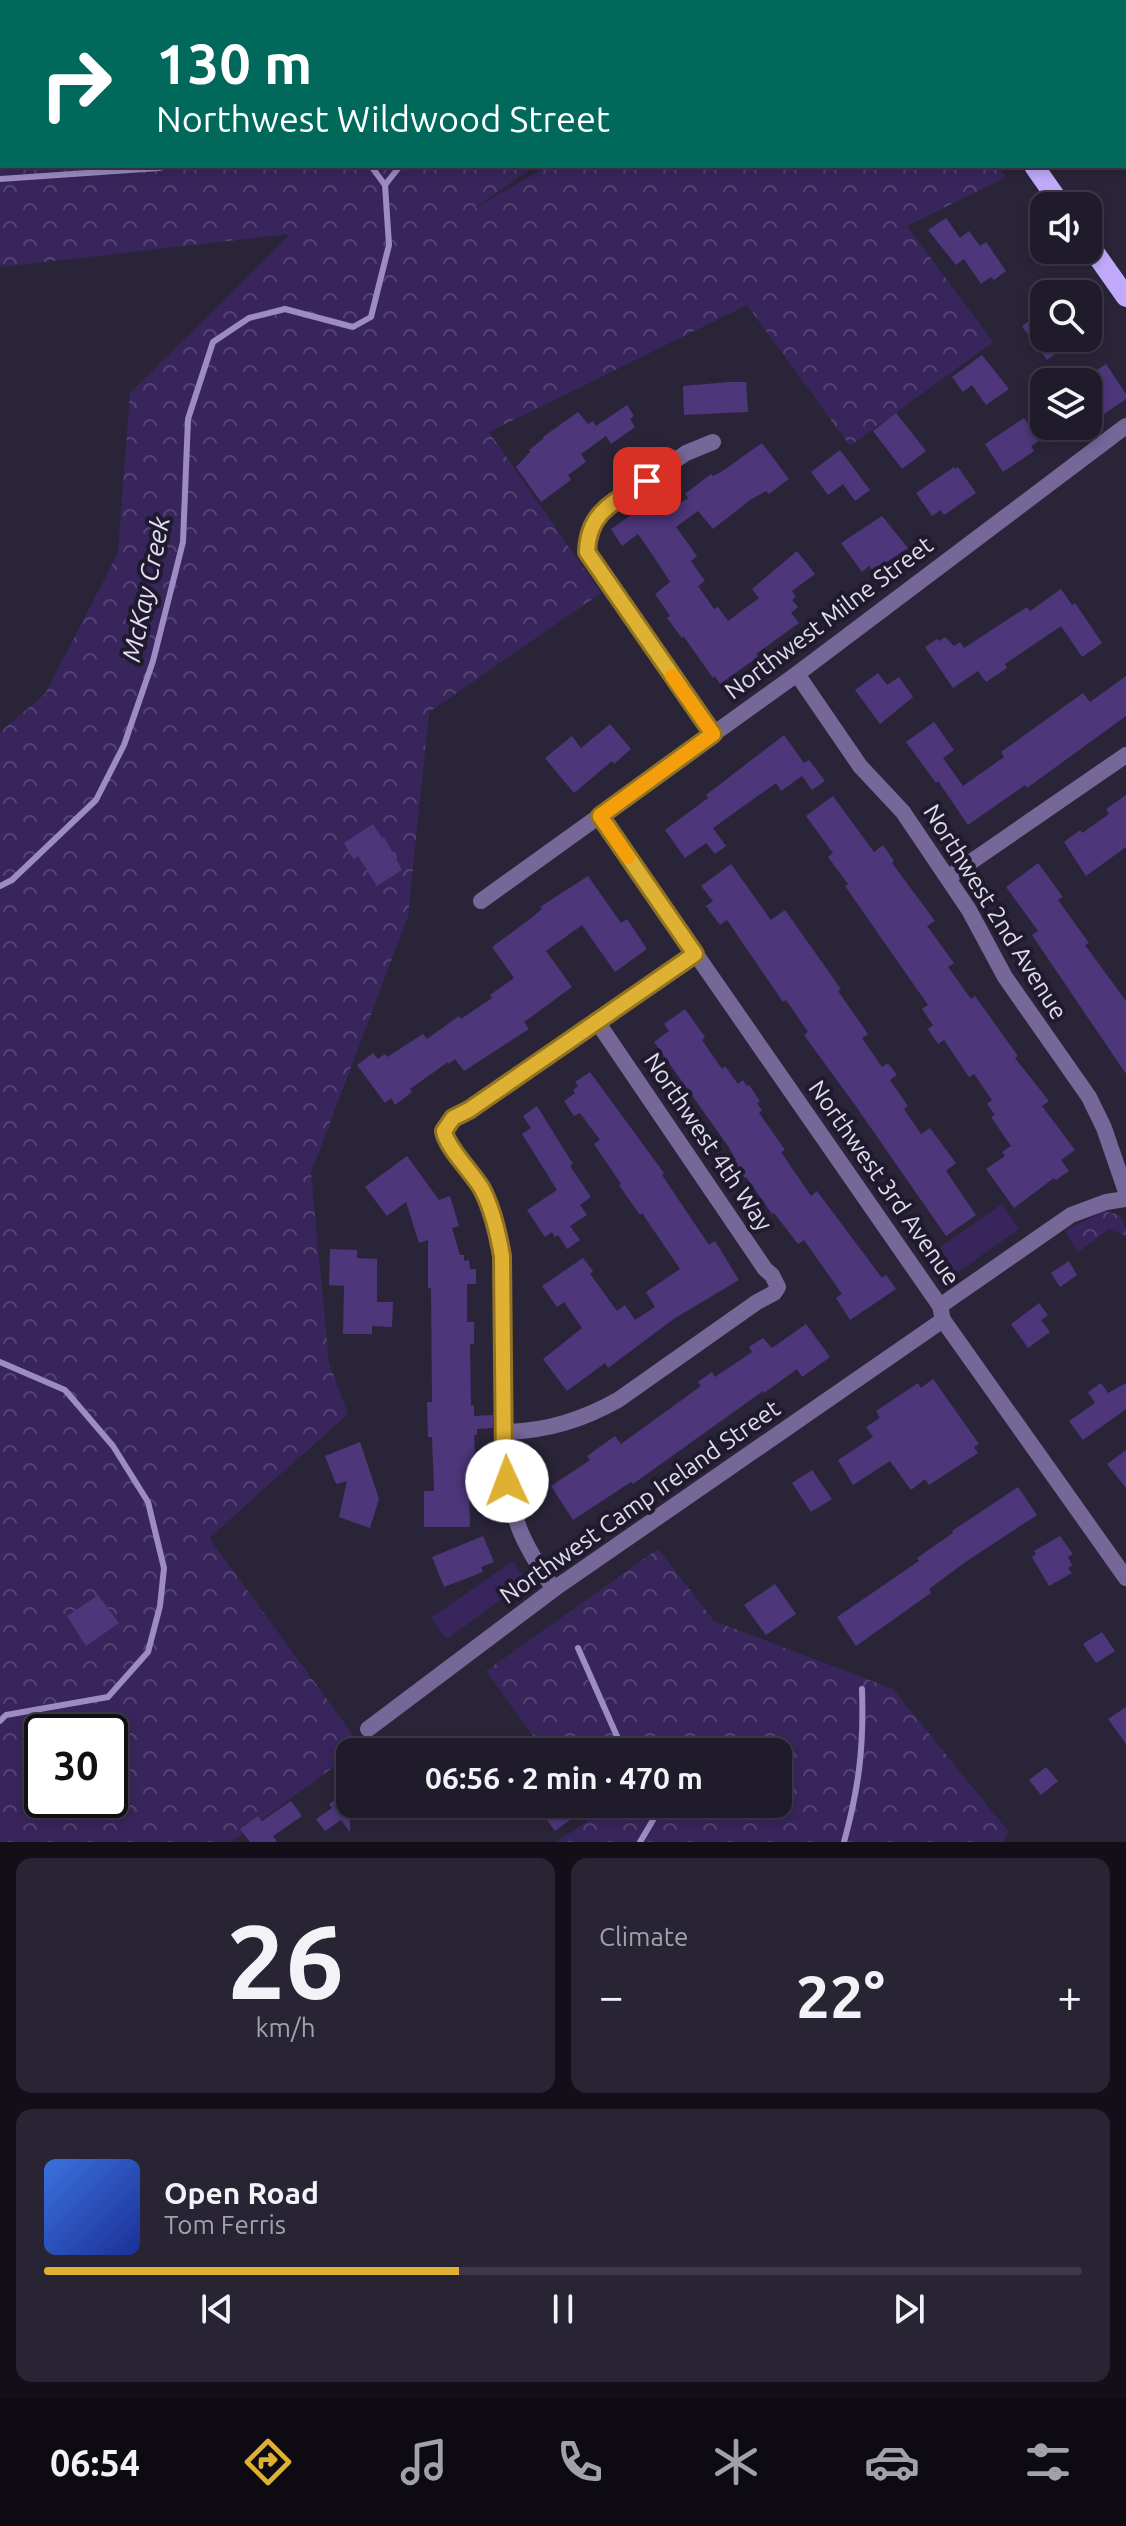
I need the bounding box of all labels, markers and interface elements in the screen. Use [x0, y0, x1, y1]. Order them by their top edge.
icon: right [24, 32, 128, 136]
text: 130 m [156, 32, 312, 95]
text: Northwest Wildwood Street [156, 98, 610, 139]
map controls [1030, 192, 1102, 440]
button: sound [1030, 192, 1102, 264]
button: search [1030, 280, 1102, 352]
button: layers [1030, 368, 1102, 440]
pin [613, 447, 681, 515]
icon: arrive [625, 459, 669, 503]
water label: McKay Creek [116, 513, 175, 664]
street label: Northwest Milne Street [720, 530, 938, 705]
street label: Northwest 2nd Avenue [918, 799, 1073, 1024]
street label: Northwest 4th Way [639, 1048, 778, 1236]
street label: Northwest 3rd Avenue [803, 1075, 965, 1290]
street label: Northwest Camp Ireland Street [495, 1394, 785, 1609]
position arrow [465, 1439, 549, 1523]
speed limit sign: 30 [24, 1714, 128, 1818]
text: 06:56 · 2 min · 470 m [425, 1761, 703, 1795]
text: 26 [227, 1902, 344, 2019]
text: Climate [599, 1922, 688, 1951]
text: 22° [796, 1962, 885, 2029]
text: − [599, 1971, 624, 2020]
text: + [1057, 1971, 1082, 2020]
text: km/h [255, 2013, 316, 2042]
text: Open Road [164, 2176, 319, 2210]
text: Tom Ferris [164, 2210, 286, 2239]
icon: previous [195, 2287, 239, 2331]
icon: pause [541, 2287, 585, 2331]
icon: next [887, 2287, 931, 2331]
icon: directions [240, 2434, 296, 2490]
icon: music [396, 2434, 452, 2490]
icon: phone [552, 2434, 608, 2490]
icon: climate [708, 2434, 764, 2490]
icon: car [864, 2434, 920, 2490]
icon: filters [1020, 2434, 1076, 2490]
text: 06:54 [50, 2442, 140, 2483]

